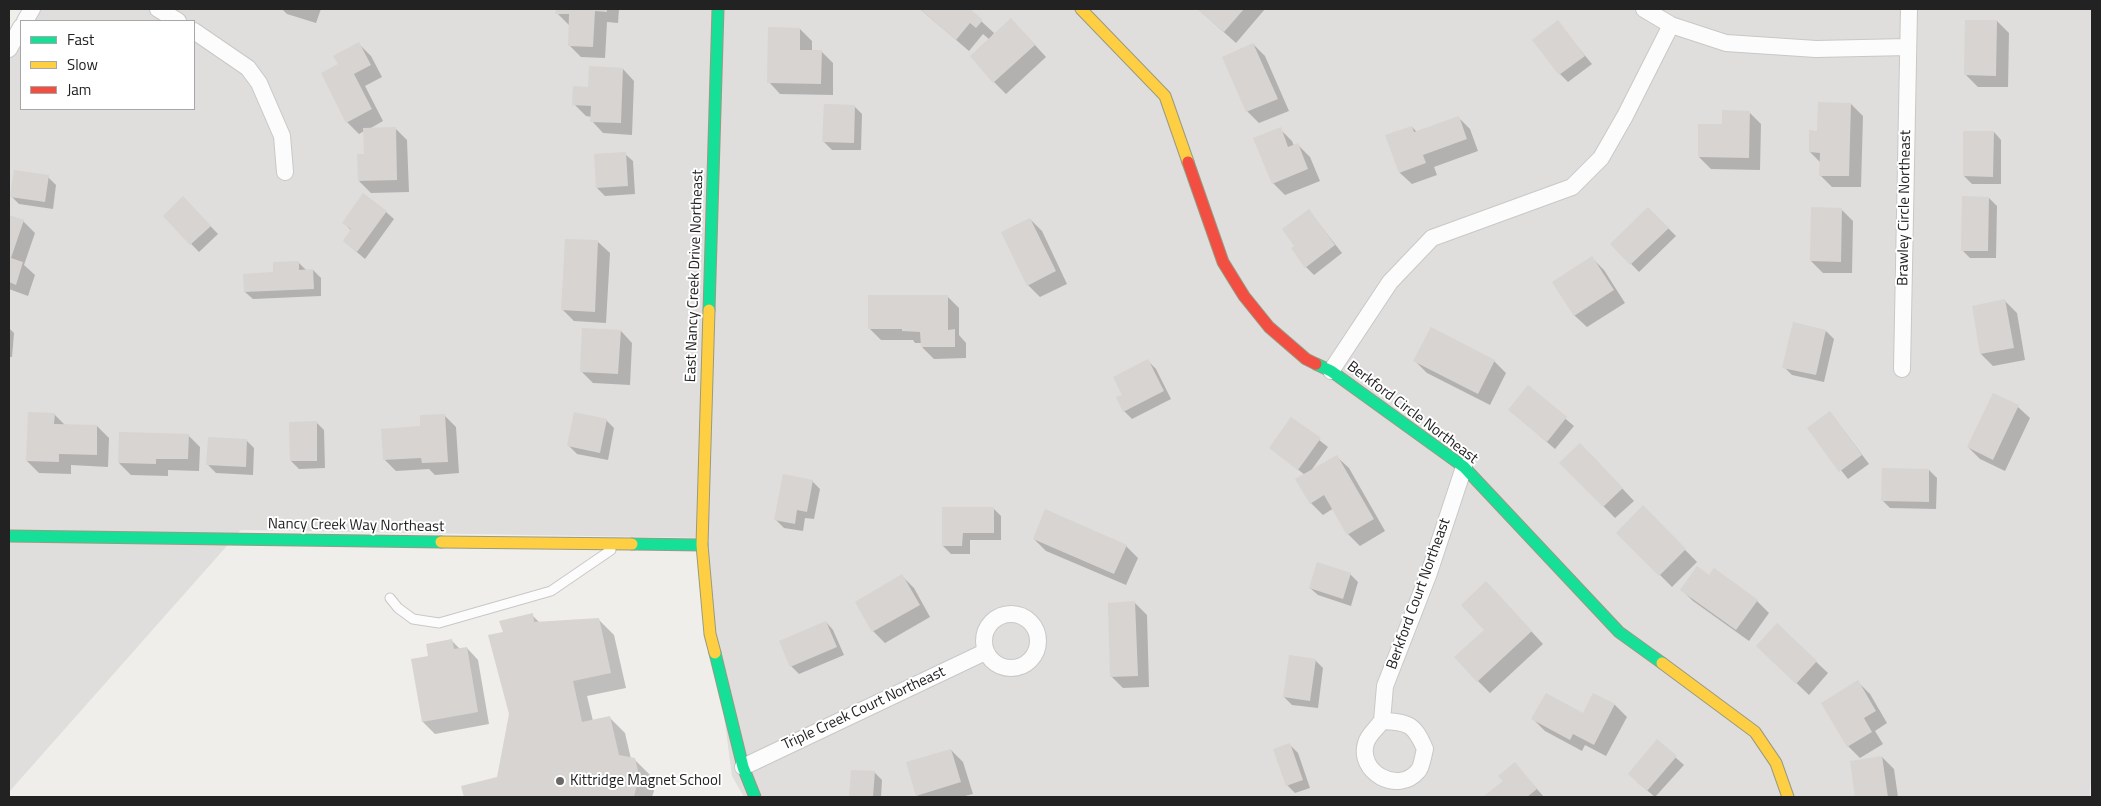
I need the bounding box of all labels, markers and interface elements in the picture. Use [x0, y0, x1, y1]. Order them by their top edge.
legend [20, 20, 195, 110]
text: Fast [67, 28, 94, 51]
text: Slow [67, 53, 98, 76]
text: Jam [67, 78, 91, 101]
street label: Brawley Circle Northeast [1895, 130, 1915, 286]
street label: East Nancy Creek Drive Northeast [682, 169, 708, 383]
street label: Berkford Circle Northeast [1343, 358, 1481, 468]
street label: Nancy Creek Way Northeast [268, 515, 444, 537]
street label: Berkford Court Northeast [1383, 516, 1455, 672]
street label: Triple Creek Court Northeast [780, 663, 948, 755]
place label: Kittridge Magnet School [570, 772, 721, 790]
marker: Kittridge Magnet School [554, 775, 566, 787]

